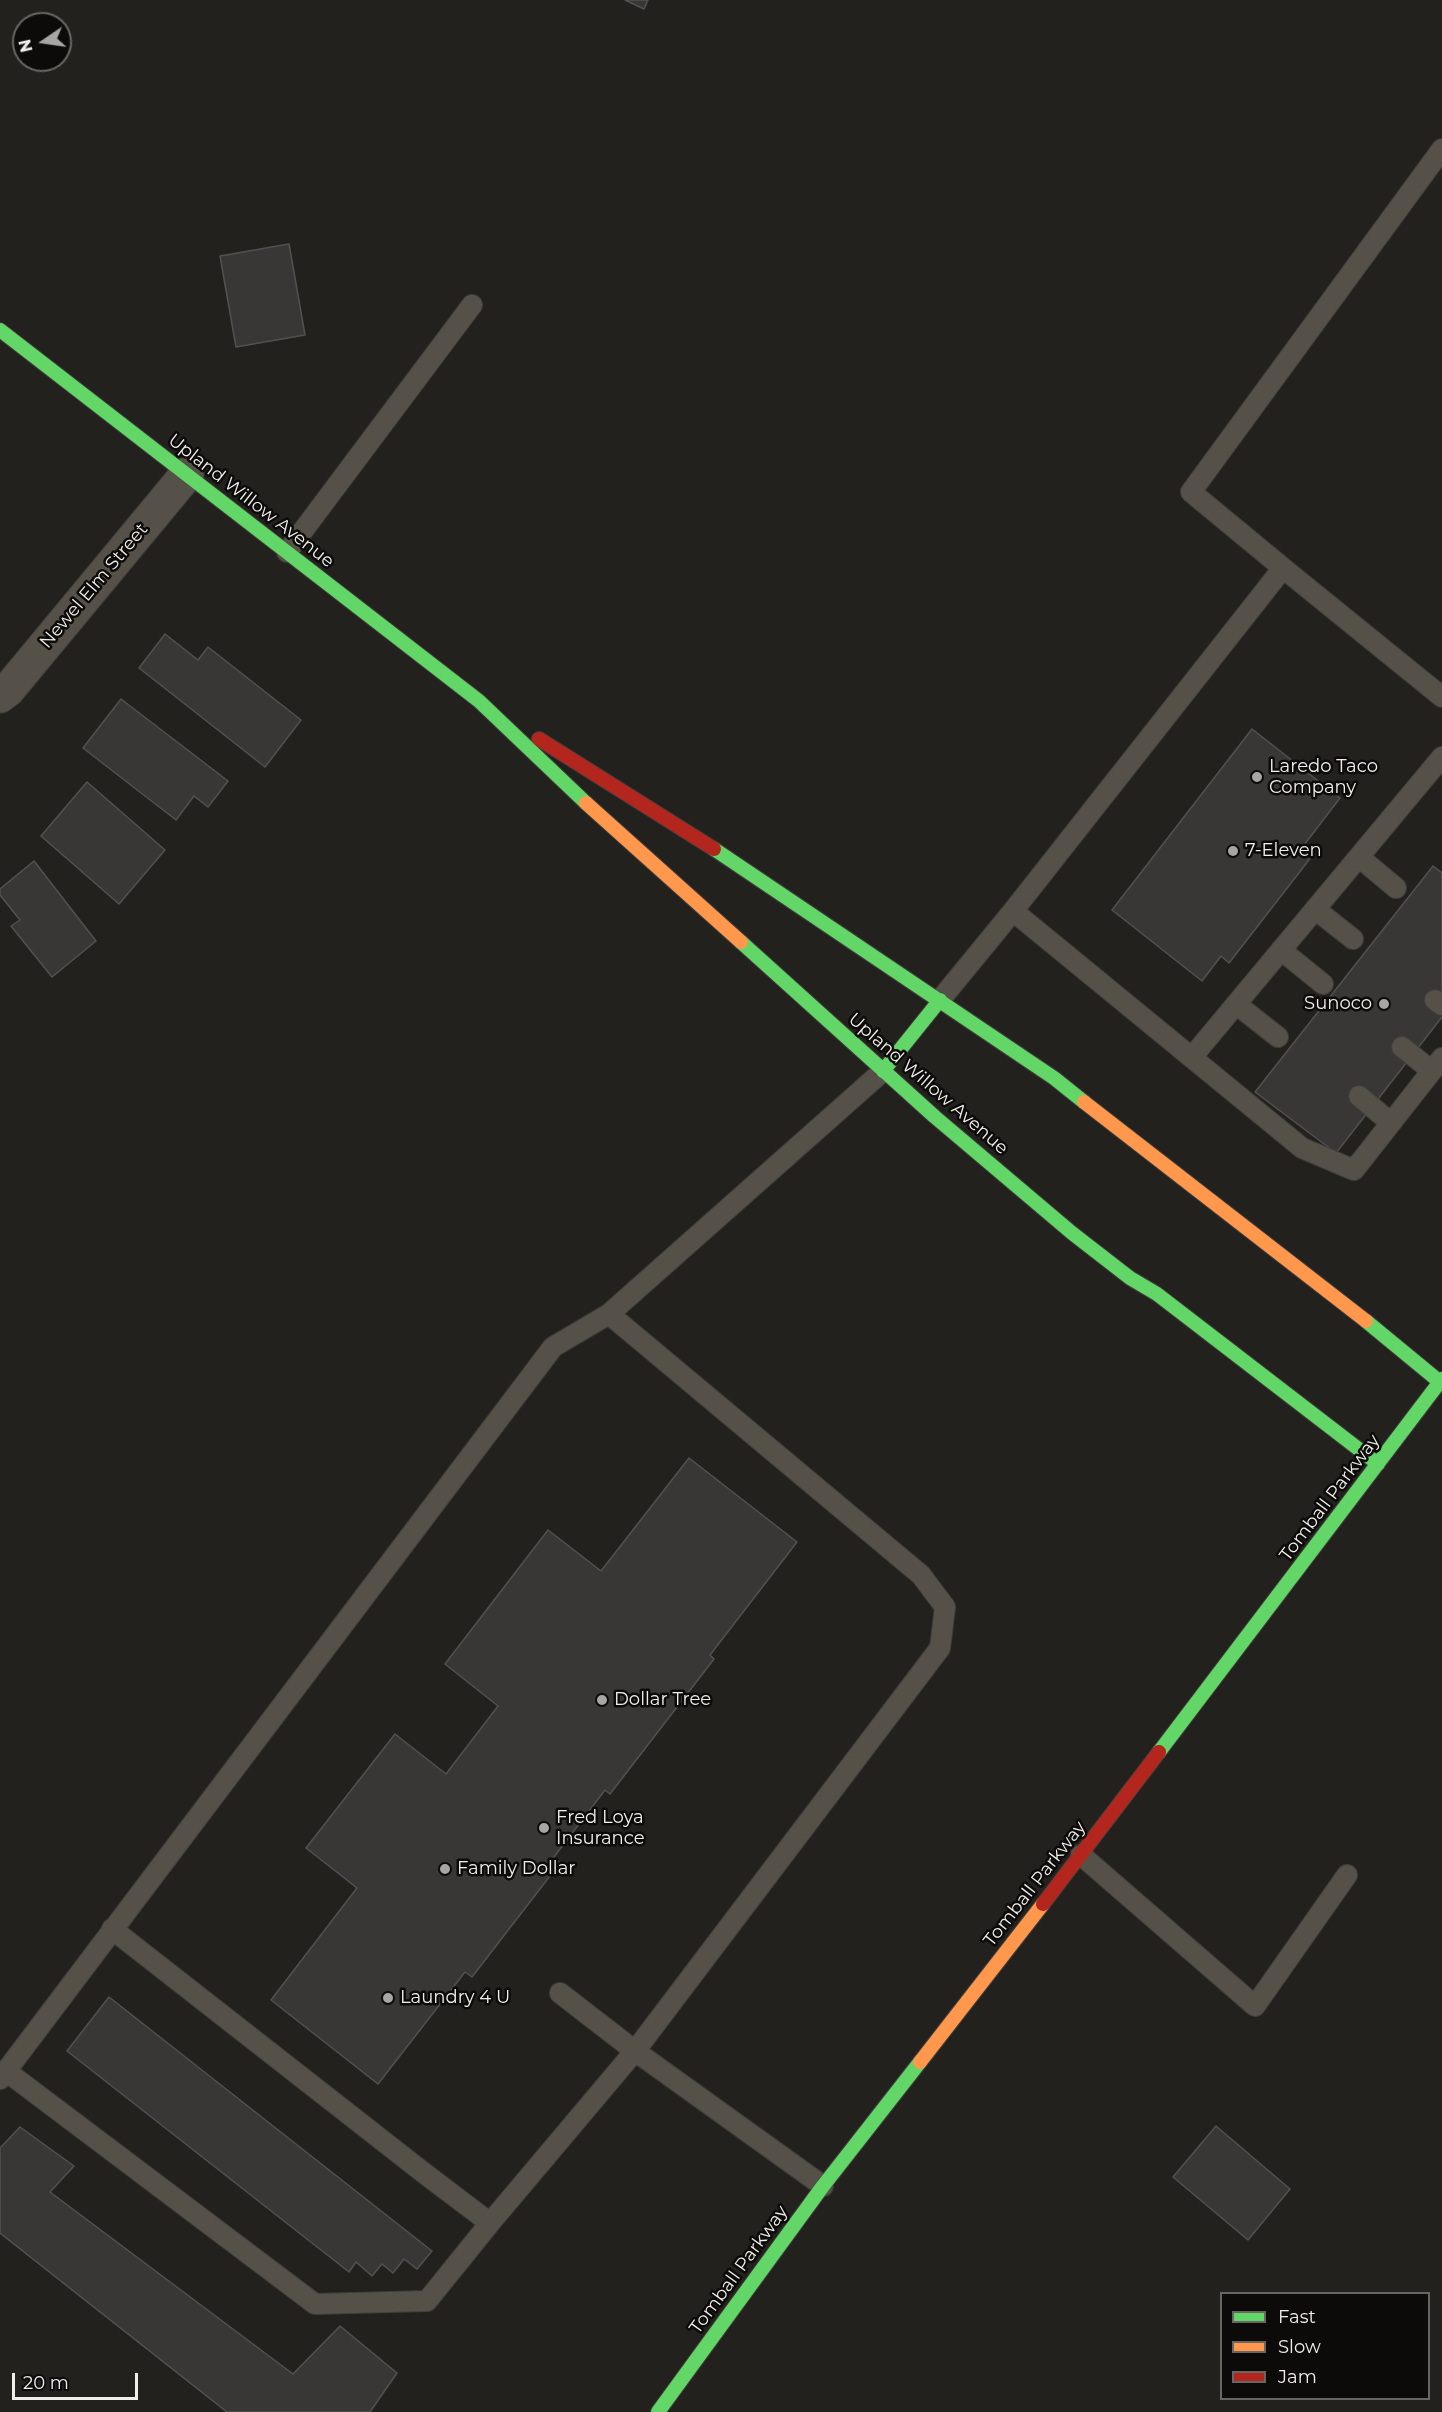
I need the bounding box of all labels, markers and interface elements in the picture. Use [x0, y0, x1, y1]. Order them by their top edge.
north arrow [12, 12, 72, 72]
text: N [15, 37, 37, 54]
street label: Upland Willow Avenue [164, 429, 338, 573]
street label: Newel Elm Street [35, 519, 153, 653]
place label: Laredo Taco Company [1269, 756, 1378, 798]
marker: Laredo Taco Company [1250, 770, 1264, 784]
place label: 7-Eleven [1245, 840, 1322, 862]
marker: 7-Eleven [1226, 844, 1240, 858]
place label: Sunoco [1304, 993, 1372, 1015]
marker: Sunoco [1377, 997, 1391, 1011]
street label: Upland Willow Avenue [844, 1009, 1012, 1159]
street label: Tomball Parkway [1275, 1430, 1385, 1566]
place label: Dollar Tree [614, 1689, 711, 1711]
marker: Dollar Tree [595, 1693, 609, 1707]
place label: Fred Loya Insurance [556, 1807, 645, 1850]
street label: Tomball Parkway [979, 1817, 1091, 1951]
marker: Fred Loya Insurance [537, 1821, 551, 1835]
place label: Family Dollar [457, 1858, 575, 1880]
marker: Family Dollar [438, 1862, 452, 1876]
place label: Laundry 4 U [400, 1987, 510, 2009]
marker: Laundry 4 U [381, 1991, 395, 2005]
street label: Tomball Parkway [685, 2202, 793, 2338]
legend [1220, 2292, 1430, 2400]
text: Fast [1278, 2306, 1316, 2328]
text: Slow [1278, 2336, 1321, 2358]
scale bar [15, 2361, 141, 2399]
text: Jam [1278, 2366, 1317, 2388]
text: 20 m [23, 2372, 69, 2394]

